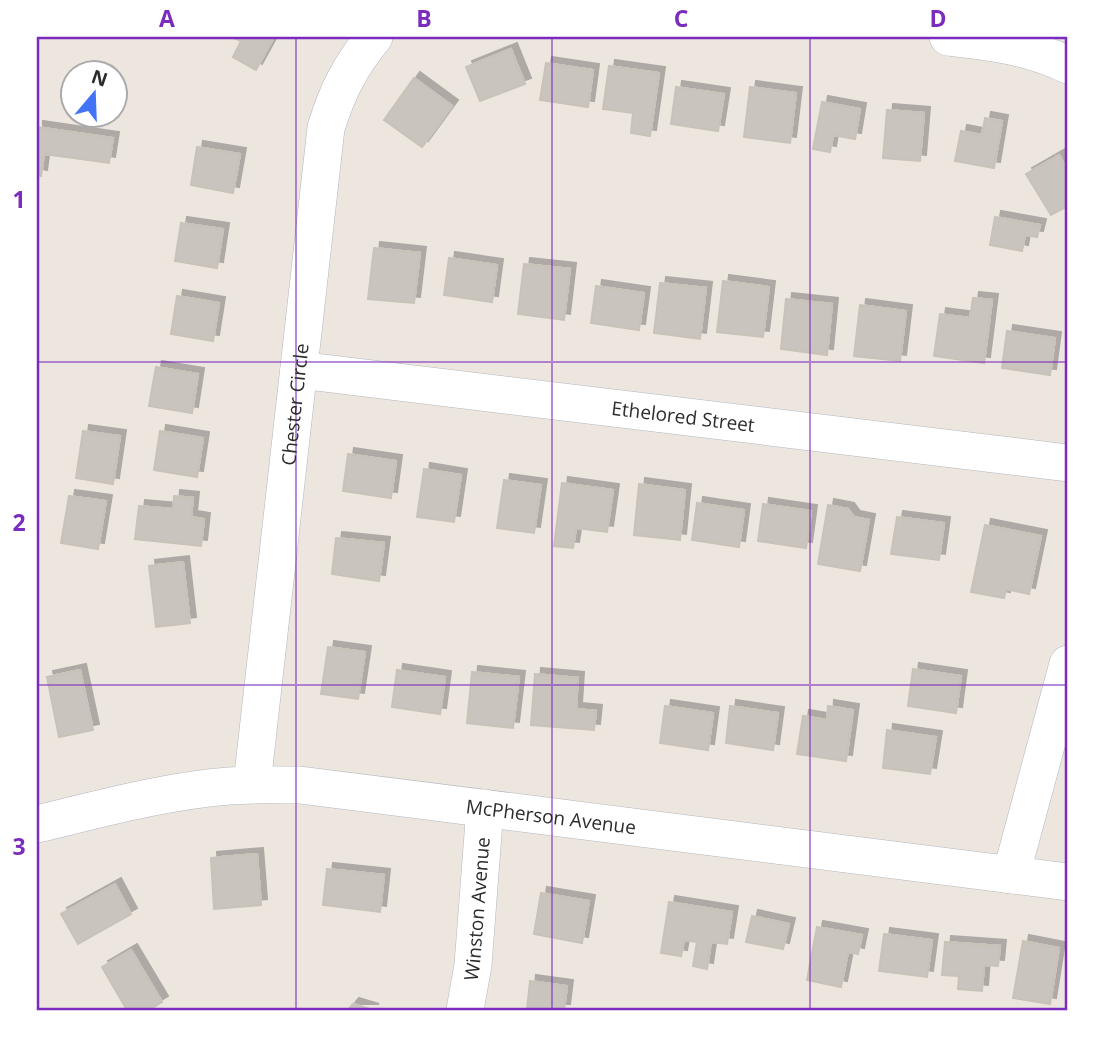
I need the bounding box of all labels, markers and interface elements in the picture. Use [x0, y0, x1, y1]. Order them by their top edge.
text: A [159, 2, 175, 34]
text: B [416, 2, 432, 34]
text: C [674, 2, 688, 34]
text: D [929, 2, 947, 34]
north arrow [60, 60, 130, 130]
text: N [88, 63, 111, 93]
text: 1 [12, 183, 26, 215]
street label: Chester Circle [275, 342, 315, 467]
street label: Ethelored Street [610, 395, 756, 438]
text: 2 [12, 506, 26, 538]
street label: McPherson Avenue [465, 793, 637, 840]
text: 3 [12, 830, 26, 862]
street label: Winston Avenue [457, 836, 496, 983]

